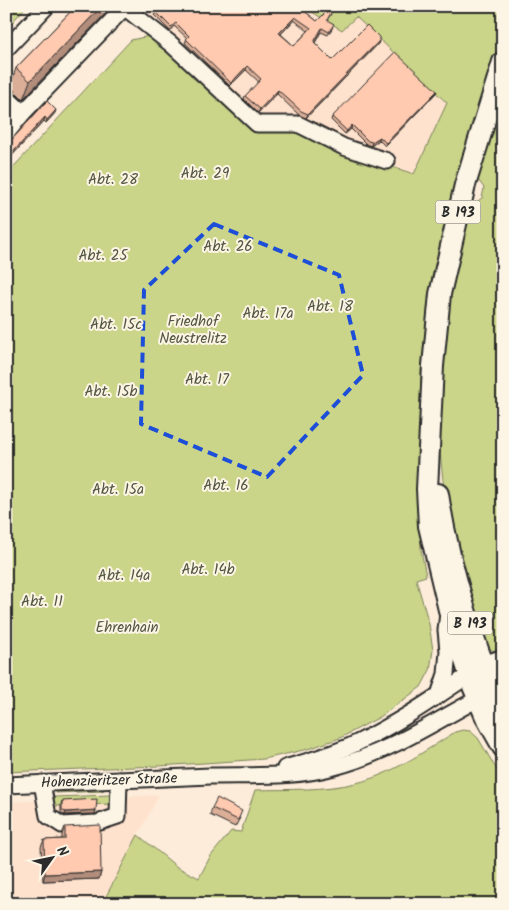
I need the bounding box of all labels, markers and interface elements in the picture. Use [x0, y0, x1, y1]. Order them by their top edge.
park label: Abt. 29 [181, 162, 230, 186]
park label: Abt. 28 [88, 168, 139, 192]
road number: B 193 [436, 200, 480, 223]
park label: Abt. 26 [203, 235, 253, 259]
park label: Abt. 25 [78, 244, 129, 268]
park label: Abt. 18 [307, 295, 354, 319]
park label: Abt. 17a [242, 302, 294, 326]
park label: Friedhof Neustrelitz [159, 310, 227, 351]
park label: Abt. 15c [90, 313, 142, 337]
park label: Abt. 17 [185, 368, 230, 392]
park label: Abt. 15b [84, 380, 138, 404]
park label: Abt. 16 [203, 474, 249, 498]
park label: Abt. 15a [92, 478, 144, 502]
park label: Abt. 14b [181, 558, 235, 582]
park label: Abt. 14a [98, 564, 150, 588]
park label: Abt. 11 [21, 590, 63, 614]
road number: B 193 [448, 612, 492, 634]
park label: Ehrenhain [95, 616, 159, 640]
street label: Hohenzieritzer Straße [40, 767, 178, 795]
north arrow [28, 832, 78, 882]
text: N [50, 842, 74, 861]

